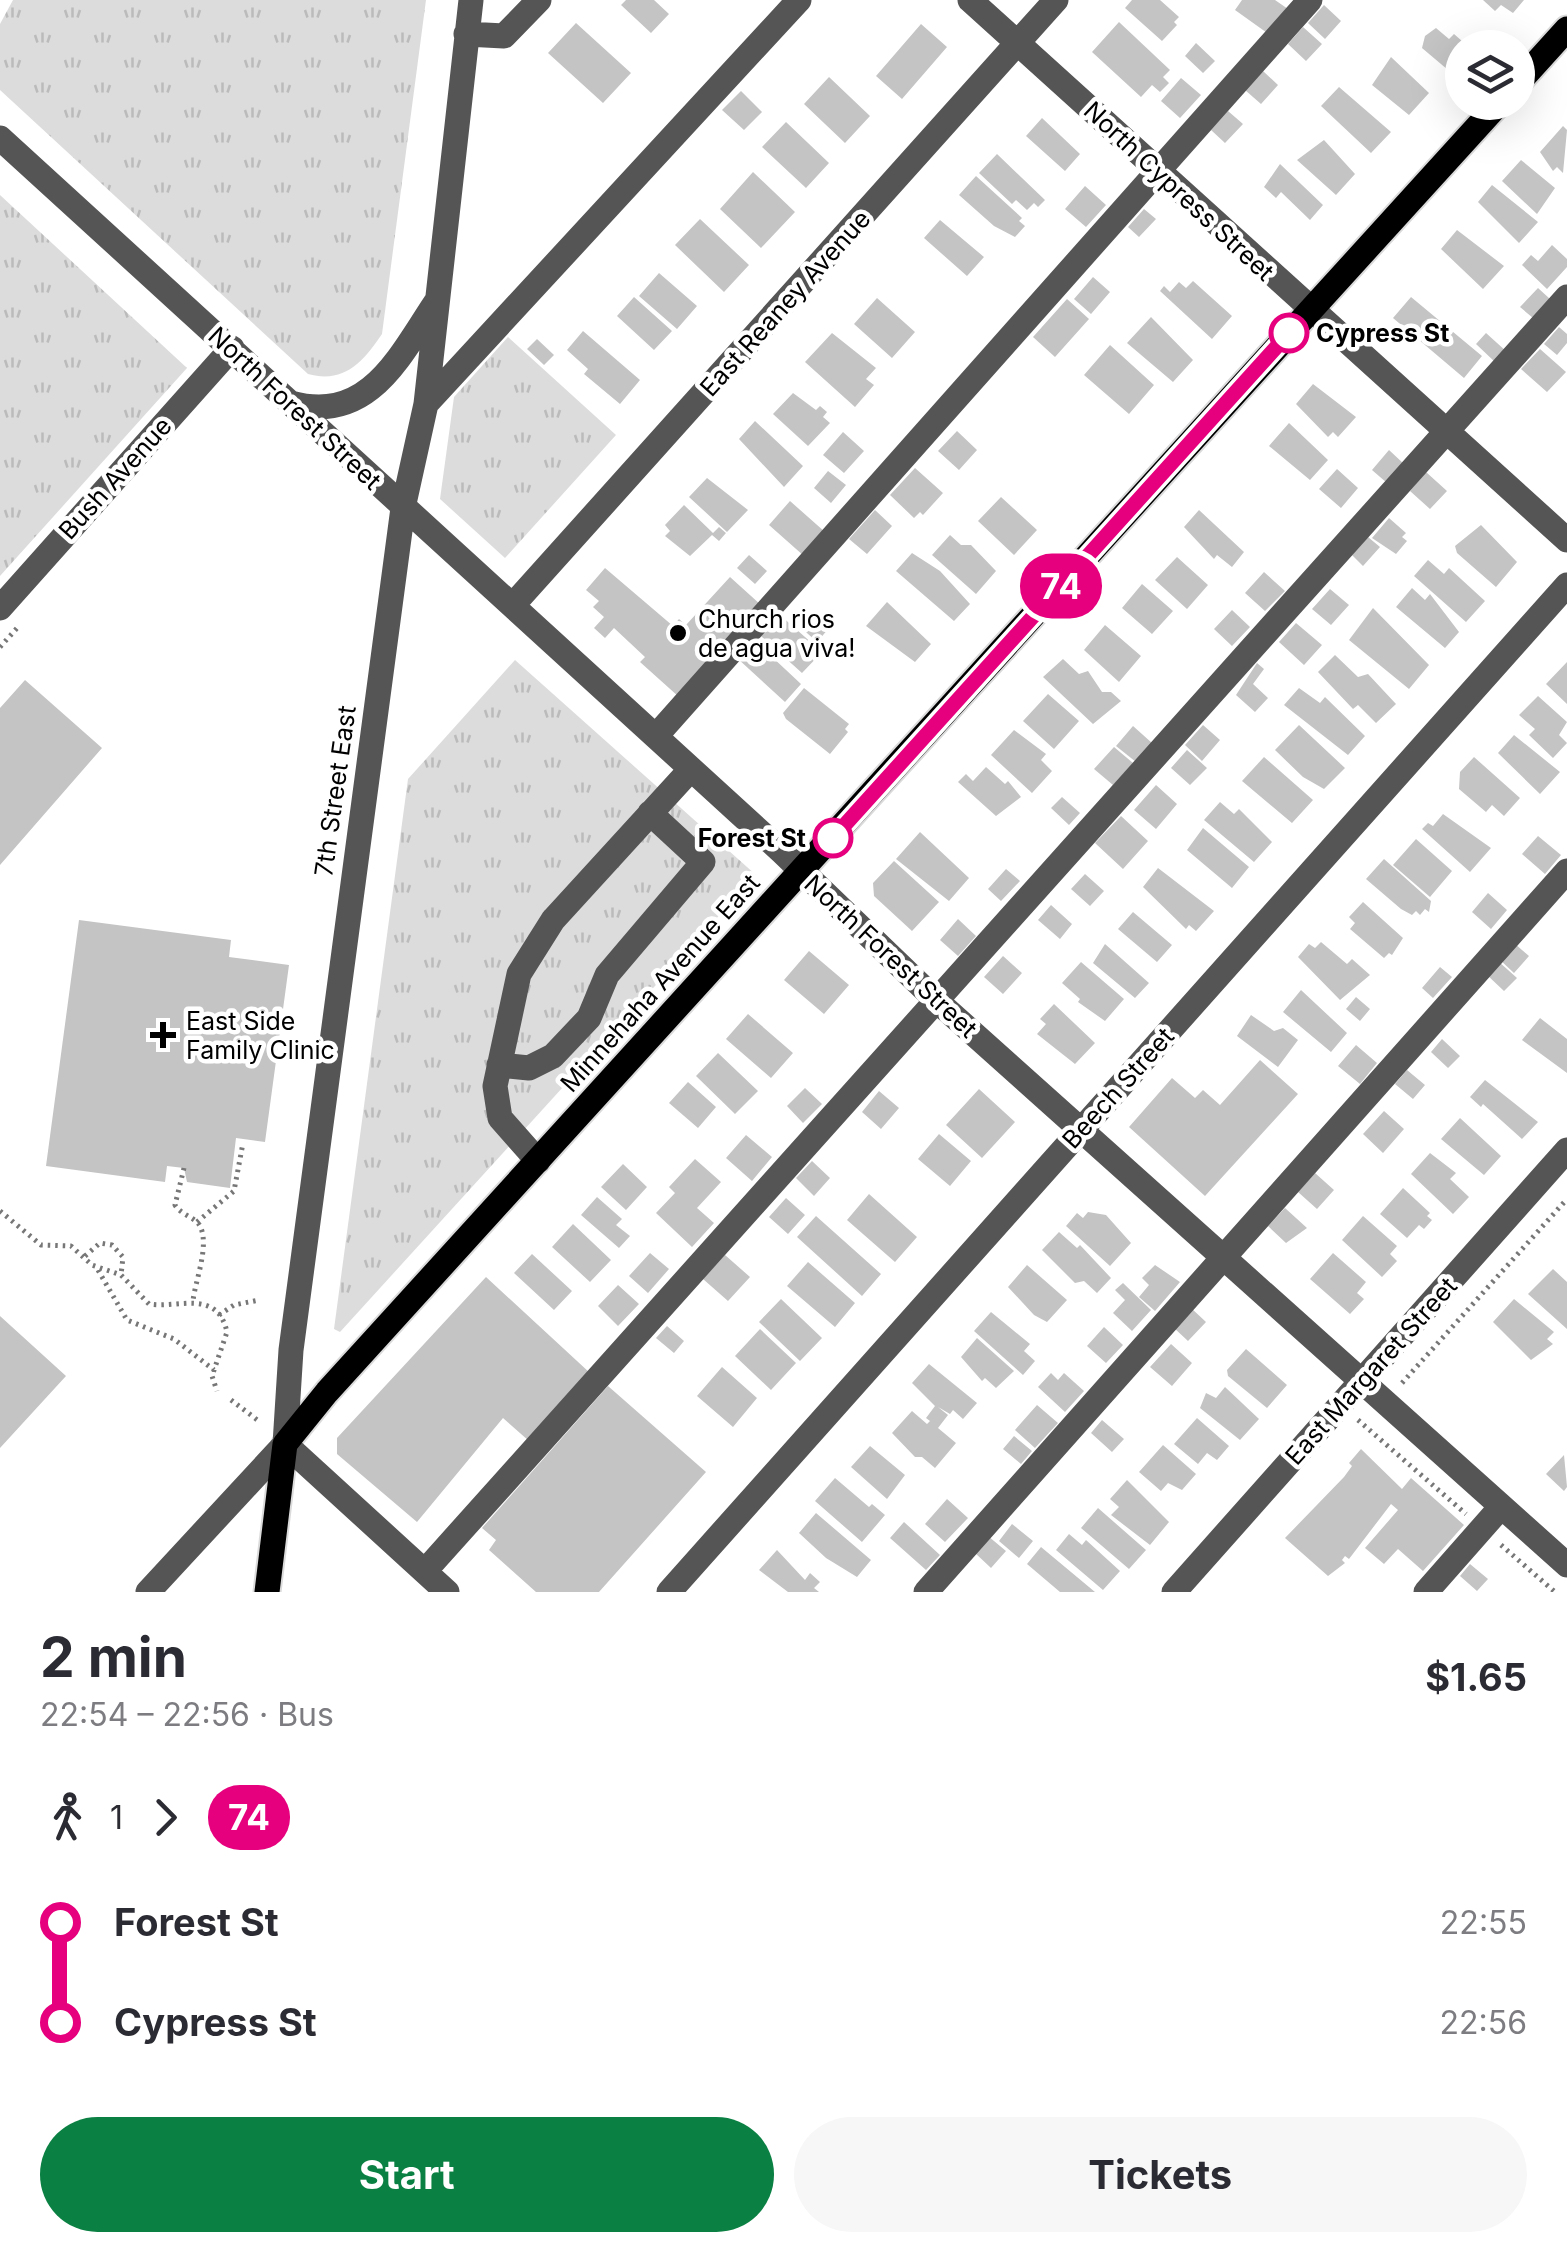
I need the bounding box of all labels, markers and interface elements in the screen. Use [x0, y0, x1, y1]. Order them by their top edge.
map controls [1445, 30, 1535, 120]
button: layers [1445, 30, 1535, 120]
street label: North Cypress Street [1078, 95, 1280, 287]
street label: East Reaney Avenue [694, 204, 876, 402]
marker: Cypress St [1270, 314, 1308, 352]
place label: Cypress St [1316, 318, 1449, 348]
street label: North Forest Street [203, 320, 387, 496]
street label: Bush Avenue [52, 411, 178, 545]
line badge: 74 [1016, 554, 1106, 618]
text: 74 [1040, 565, 1082, 607]
place label: Church rios de agua viva! [698, 604, 855, 663]
marker: Church rios de agua viva! [667, 622, 689, 644]
street label: 7th Street East [308, 704, 362, 878]
marker: Forest St [814, 819, 852, 857]
place label: Forest St [698, 823, 806, 853]
street label: Minnehaha Avenue East [554, 868, 766, 1098]
street label: North Forest Street [799, 868, 983, 1044]
place label: East Side Family Clinic [186, 1006, 335, 1065]
street label: Beech Street [1056, 1021, 1180, 1155]
marker: East Side Family Clinic [150, 1022, 176, 1048]
street label: East Margaret Street [1279, 1271, 1463, 1471]
text: 2 min [40, 1624, 187, 1690]
text: $1.65 [1425, 1654, 1527, 1700]
text: 22:54 – 22:56 · Bus [40, 1695, 334, 1734]
icon: walk [40, 1790, 95, 1845]
icon: forward [138, 1790, 193, 1845]
text: 74 [228, 1796, 270, 1838]
text: 1 [110, 1798, 123, 1837]
text: Forest St [114, 1899, 279, 1945]
text: 22:55 [1440, 1903, 1527, 1942]
text: Cypress St [114, 1999, 317, 2045]
text: 22:56 [1439, 2003, 1527, 2042]
button: Start [40, 2117, 774, 2232]
button: Tickets [794, 2117, 1527, 2232]

